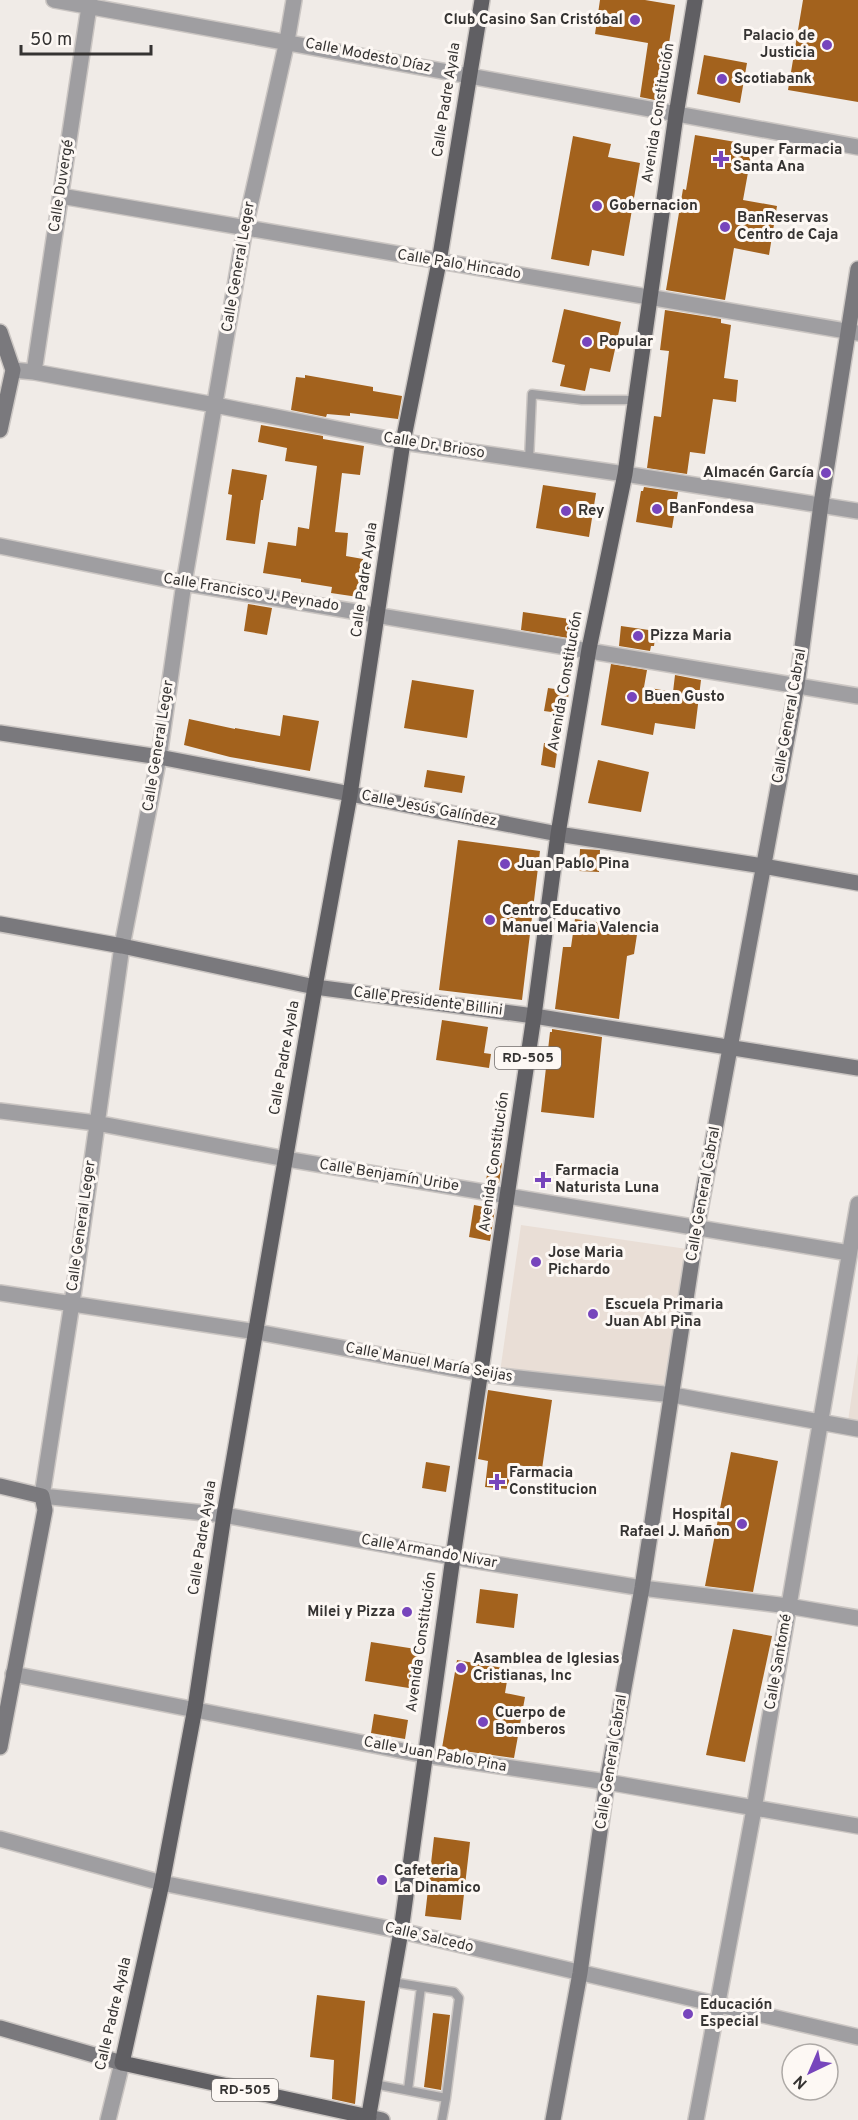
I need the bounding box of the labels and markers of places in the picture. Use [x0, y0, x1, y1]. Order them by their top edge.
place label: Club Casino San Cristóbal [444, 11, 623, 30]
marker: Club Casino San Cristóbal [628, 13, 642, 27]
place label: Palacio de Justicia [743, 27, 815, 63]
marker: Palacio de Justicia [820, 38, 834, 52]
place label: Scotiabank [734, 70, 812, 89]
marker: Scotiabank [715, 72, 729, 86]
place label: Super Farmacia Santa Ana [733, 141, 842, 177]
marker: Super Farmacia Santa Ana [714, 152, 728, 166]
place label: Gobernacion [609, 197, 698, 216]
marker: Gobernacion [590, 199, 604, 213]
place label: BanReservas Centro de Caja [737, 209, 838, 245]
marker: BanReservas Centro de Caja [718, 220, 732, 234]
place label: Popular [599, 333, 654, 352]
marker: Popular [580, 335, 594, 349]
place label: Almacén García [703, 464, 814, 483]
marker: Almacén García [819, 466, 833, 480]
place label: BanFondesa [669, 500, 754, 519]
place label: Rey [578, 502, 605, 521]
marker: BanFondesa [650, 502, 664, 516]
marker: Rey [559, 504, 573, 518]
place label: Pizza Maria [650, 627, 732, 646]
marker: Pizza Maria [631, 629, 645, 643]
place label: Buen Gusto [644, 688, 725, 707]
marker: Buen Gusto [625, 690, 639, 704]
place label: Juan Pablo Pina [517, 855, 629, 874]
marker: Juan Pablo Pina [498, 857, 512, 871]
place label: Centro Educativo Manuel Maria Valencia [502, 902, 659, 938]
marker: Centro Educativo Manuel Maria Valencia [483, 913, 497, 927]
place label: Farmacia Naturista Luna [555, 1162, 659, 1198]
marker: Farmacia Naturista Luna [536, 1173, 550, 1187]
place label: Jose Maria Pichardo [548, 1244, 623, 1280]
marker: Jose Maria Pichardo [529, 1255, 543, 1269]
place label: Escuela Primaria Juan Abl Pina [605, 1296, 723, 1332]
marker: Escuela Primaria Juan Abl Pina [586, 1307, 600, 1321]
place label: Farmacia Constitucion [509, 1464, 597, 1500]
marker: Farmacia Constitucion [490, 1475, 504, 1489]
place label: Hospital Rafael J. Mañon [619, 1506, 730, 1542]
marker: Hospital Rafael J. Mañon [735, 1517, 749, 1531]
place label: Milei y Pizza [307, 1603, 395, 1622]
marker: Milei y Pizza [400, 1605, 414, 1619]
place label: Asamblea de Iglesias Cristianas, Inc [473, 1650, 620, 1686]
marker: Asamblea de Iglesias Cristianas, Inc [454, 1661, 468, 1675]
place label: Cuerpo de Bomberos [495, 1704, 566, 1740]
marker: Cuerpo de Bomberos [476, 1715, 490, 1729]
place label: Cafeteria La Dinamico [394, 1862, 481, 1898]
marker: Cafeteria La Dinamico [375, 1873, 389, 1887]
place label: Educación Especial [700, 1996, 772, 2032]
marker: Educación Especial [681, 2007, 695, 2021]

